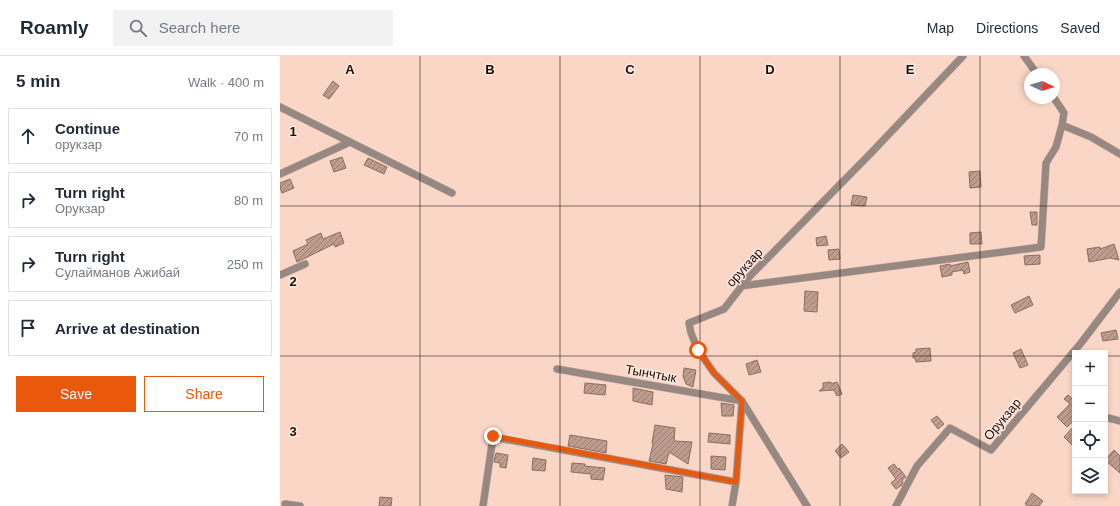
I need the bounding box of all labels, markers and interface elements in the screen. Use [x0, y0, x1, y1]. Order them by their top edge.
search box [113, 10, 393, 46]
text: Roamly [20, 17, 89, 38]
icon: search [127, 17, 149, 39]
text: Search here [159, 19, 240, 36]
text: Map [927, 20, 954, 36]
text: Directions [976, 20, 1038, 36]
text: Saved [1060, 20, 1100, 36]
text: A [345, 62, 355, 77]
text: B [485, 62, 495, 77]
text: C [625, 62, 635, 77]
text: D [765, 62, 775, 77]
text: E [906, 62, 915, 77]
north arrow [1024, 68, 1060, 104]
text: 5 min [16, 72, 60, 91]
text: Walk · 400 m [188, 75, 264, 90]
text: Continue [55, 120, 120, 137]
text: 1 [289, 124, 297, 139]
icon: ahead [17, 125, 39, 147]
text: 70 m [234, 129, 263, 144]
text: орукзар [55, 137, 102, 152]
text: Turn right [55, 184, 125, 201]
icon: right [17, 189, 39, 211]
text: 80 m [234, 193, 263, 208]
text: Орукзар [55, 201, 105, 216]
street label: орукзар [723, 245, 766, 290]
text: Turn right [55, 248, 125, 265]
icon: right [17, 253, 39, 275]
text: 250 m [227, 257, 263, 272]
text: Сулайманов Ажибай [55, 265, 180, 280]
text: 2 [289, 274, 297, 289]
icon: arrive [17, 317, 39, 339]
text: Arrive at destination [55, 320, 200, 337]
route start [689, 341, 707, 359]
map controls [1072, 350, 1108, 494]
button: + [1072, 350, 1108, 386]
street label: Тынчтык [624, 362, 678, 385]
button: Save [16, 376, 136, 412]
button: Share [144, 376, 264, 412]
button: − [1072, 386, 1108, 422]
street label: Орукзар [981, 395, 1024, 443]
button: locate [1072, 422, 1108, 458]
text: 3 [289, 424, 297, 439]
route end [484, 427, 502, 445]
button: layers [1072, 458, 1108, 494]

